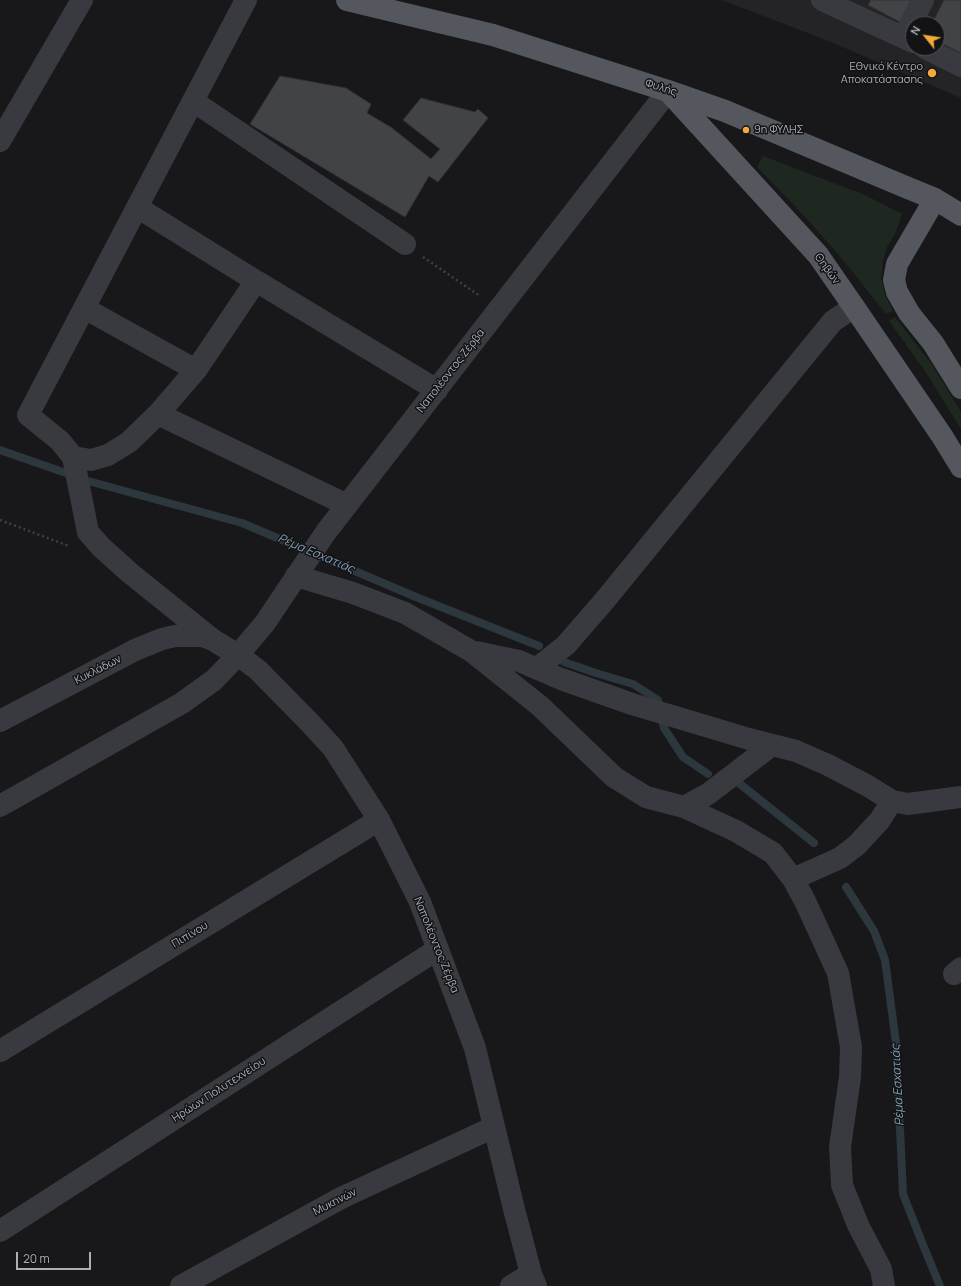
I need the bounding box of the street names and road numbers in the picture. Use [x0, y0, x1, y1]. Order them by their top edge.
street label: Φυλής [643, 77, 679, 99]
street label: Θηβών [811, 251, 843, 287]
street label: Ναπολέοντος Ζέρβα [414, 327, 488, 415]
street label: Κυκλάδων [72, 653, 124, 687]
street label: Ναπολέοντος Ζέρβα [411, 895, 461, 995]
street label: Πιπίνου [169, 919, 211, 951]
street label: Ηρώων Πολυτεχνείου [170, 1055, 268, 1125]
street label: Μυκηνών [311, 1185, 359, 1219]

